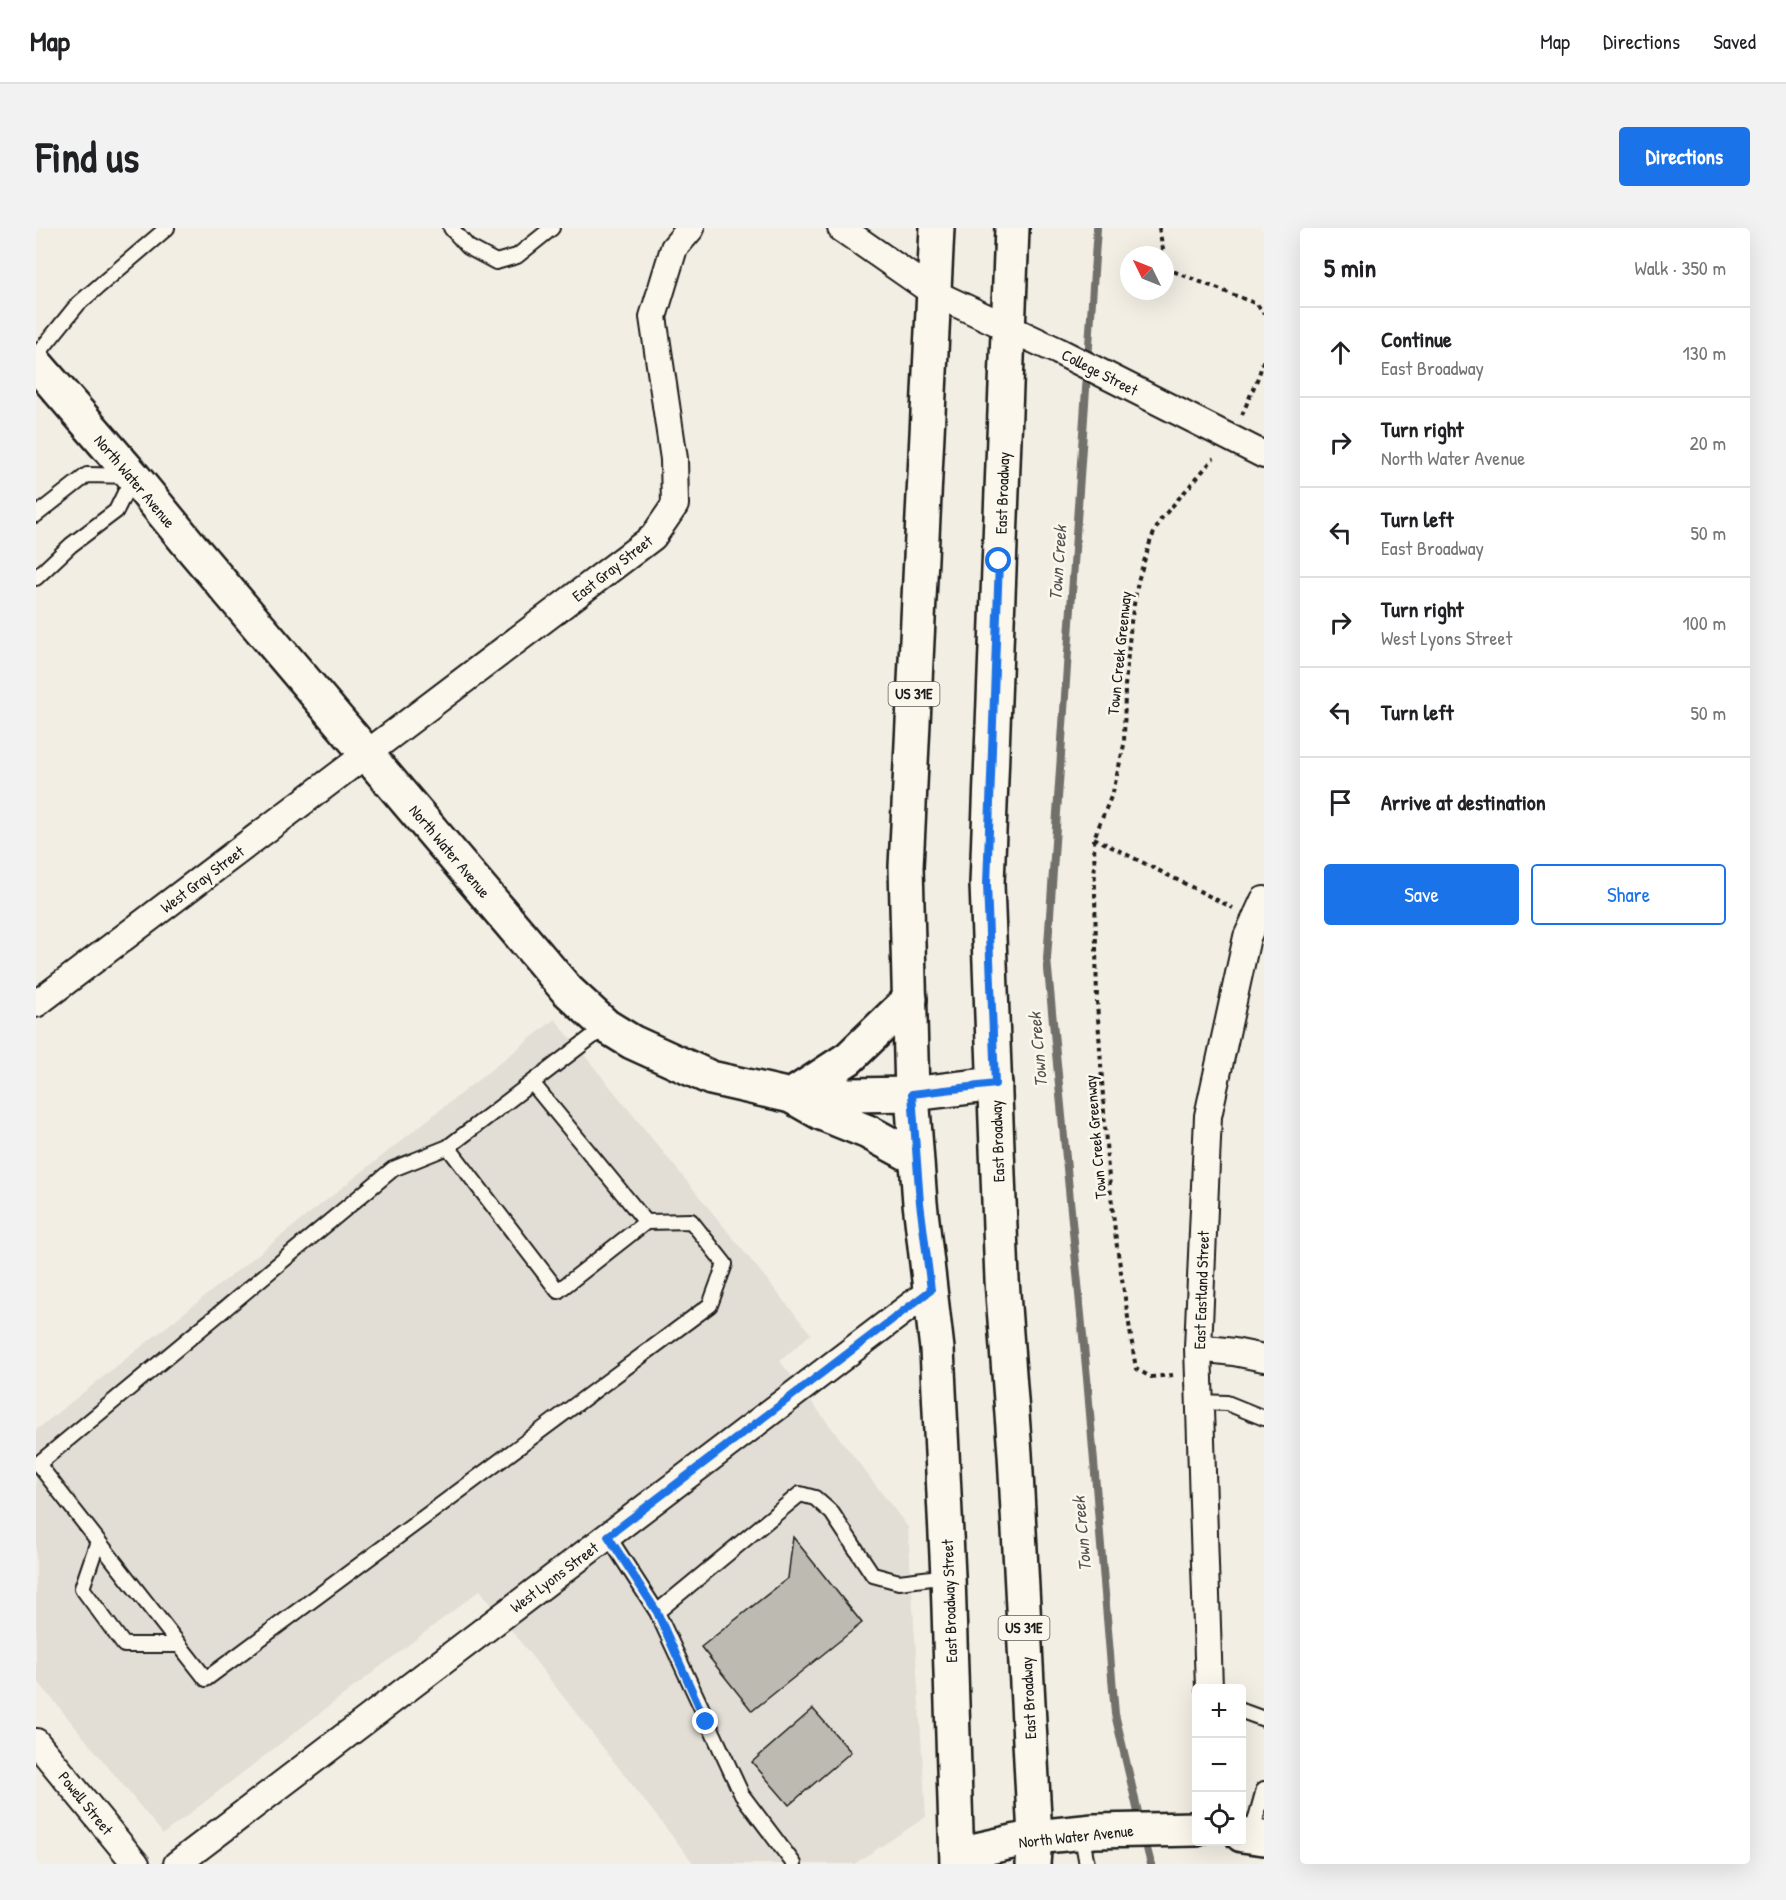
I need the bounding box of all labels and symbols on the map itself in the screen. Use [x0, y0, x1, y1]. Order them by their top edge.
north arrow [1120, 246, 1174, 300]
street label: College Street [1058, 343, 1142, 401]
street label: North Water Avenue [89, 430, 181, 533]
street label: East Broadway [990, 451, 1014, 535]
water label: Town Creek [1042, 523, 1073, 601]
street label: East Gray Street [567, 529, 657, 606]
route start [985, 547, 1011, 573]
street label: Town Creek Greenway [1102, 590, 1136, 716]
road number: US 31E [888, 682, 940, 706]
street label: North Water Avenue [404, 800, 496, 903]
street label: West Gray Street [156, 840, 249, 918]
water label: Town Creek [1022, 1010, 1053, 1088]
street label: Town Creek Greenway [1079, 1074, 1111, 1200]
street label: East Broadway [985, 1099, 1009, 1183]
street label: East Eastland Street [1188, 1230, 1214, 1350]
water label: Town Creek [1066, 1494, 1097, 1572]
street label: West Lyons Street [505, 1536, 603, 1617]
street label: East Broadway Street [936, 1539, 962, 1663]
road number: US 31E [998, 1616, 1050, 1640]
street label: East Broadway [1015, 1656, 1041, 1740]
route end [692, 1708, 718, 1734]
street label: Powell Street [54, 1767, 119, 1840]
street label: North Water Avenue [1017, 1819, 1135, 1853]

